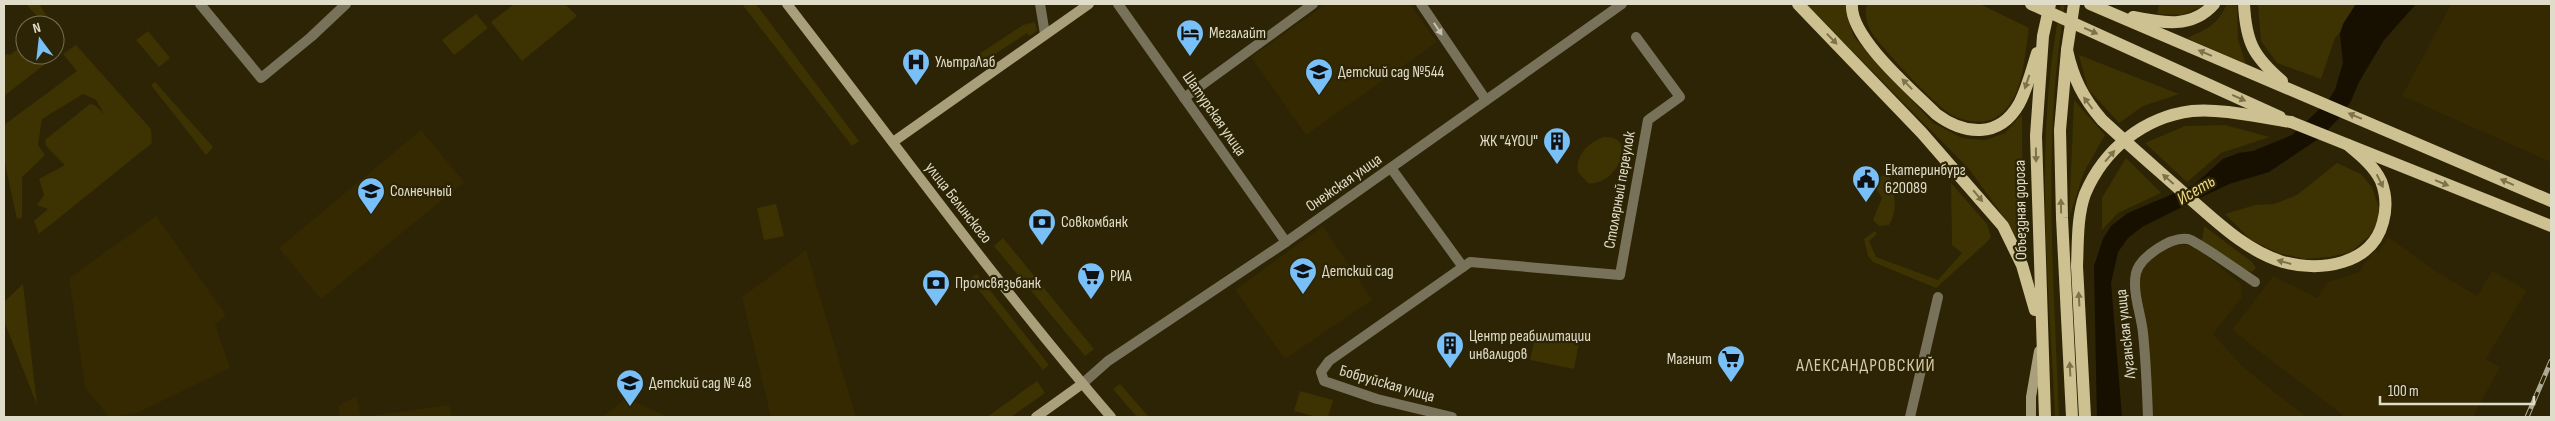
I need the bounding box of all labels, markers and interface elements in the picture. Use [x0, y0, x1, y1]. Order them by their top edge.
north arrow [15, 15, 65, 65]
hotel icon: Мегалайт [1175, 18, 1205, 57]
text: N [31, 19, 43, 37]
one-way arrow [1433, 23, 1443, 36]
place label: Мегалайт [1209, 24, 1266, 43]
one-way arrow [2084, 27, 2098, 35]
one-way arrow [1826, 33, 1838, 45]
hospital icon: УльтраЛаб [901, 47, 931, 86]
one-way arrow [2197, 49, 2212, 57]
place label: УльтраЛаб [935, 53, 995, 72]
school or university icon: Детский сад №544 [1304, 57, 1334, 96]
place label: Детский сад №544 [1338, 63, 1445, 82]
street label: Шатурская улица [1178, 68, 1250, 160]
one-way arrow [2023, 75, 2031, 90]
one-way arrow [1901, 79, 1913, 91]
one-way arrow [2232, 95, 2246, 103]
one-way arrow [2083, 97, 2094, 110]
one-way arrow [2348, 111, 2362, 119]
building icon: ЖК "4YOU" [1542, 126, 1572, 165]
street label: Столярный переулок [1600, 129, 1640, 250]
place label: ЖК "4YOU" [1480, 132, 1538, 151]
one-way arrow [2032, 147, 2040, 163]
street label: Онежская улица [1302, 150, 1386, 216]
one-way arrow [2104, 150, 2116, 162]
street label: улица Белинского [920, 159, 996, 247]
street label: Объездная дорога [2011, 160, 2031, 260]
place label: Екатеринбург 620089 [1885, 161, 1966, 198]
public building icon: Екатеринбург 620089 [1851, 164, 1881, 203]
water label: Исеть [2173, 170, 2219, 210]
one-way arrow [2162, 173, 2174, 185]
one-way arrow [2376, 174, 2384, 188]
school or university icon: Солнечный [356, 176, 386, 215]
one-way arrow [2500, 177, 2514, 185]
one-way arrow [2435, 179, 2449, 187]
place label: Солнечный [390, 182, 452, 201]
one-way arrow [1973, 189, 1984, 202]
one-way arrow [2057, 198, 2065, 214]
bank icon: Совкомбанк [1027, 207, 1057, 246]
place label: Совкомбанк [1061, 213, 1129, 232]
school or university icon: Детский сад [1288, 256, 1318, 295]
one-way arrow [2277, 257, 2292, 265]
supermarket icon: РИА [1076, 261, 1106, 300]
place label: Детский сад [1322, 262, 1394, 281]
place label: РИА [1110, 267, 1132, 286]
bank icon: Промсвязьбанк [921, 268, 951, 307]
place label: Промсвязьбанк [955, 274, 1042, 293]
street label: Луганская улица [2112, 288, 2140, 381]
one-way arrow [2075, 290, 2083, 306]
place label: Центр реабилитации инвалидов [1469, 327, 1591, 364]
building icon: Центр реабилитации инвалидов [1435, 330, 1465, 369]
supermarket icon: Магнит [1716, 344, 1746, 383]
place label: Магнит [1667, 350, 1712, 369]
district label: АЛЕКСАНДРОВСКИЙ [1795, 355, 1936, 376]
one-way arrow [2066, 360, 2074, 376]
street label: Бобруйская улица [1337, 361, 1437, 407]
school or university icon: Детский сад № 48 [615, 368, 645, 407]
place label: Детский сад № 48 [649, 374, 752, 393]
scale bar [2380, 374, 2534, 406]
text: 100 m [2388, 382, 2419, 401]

